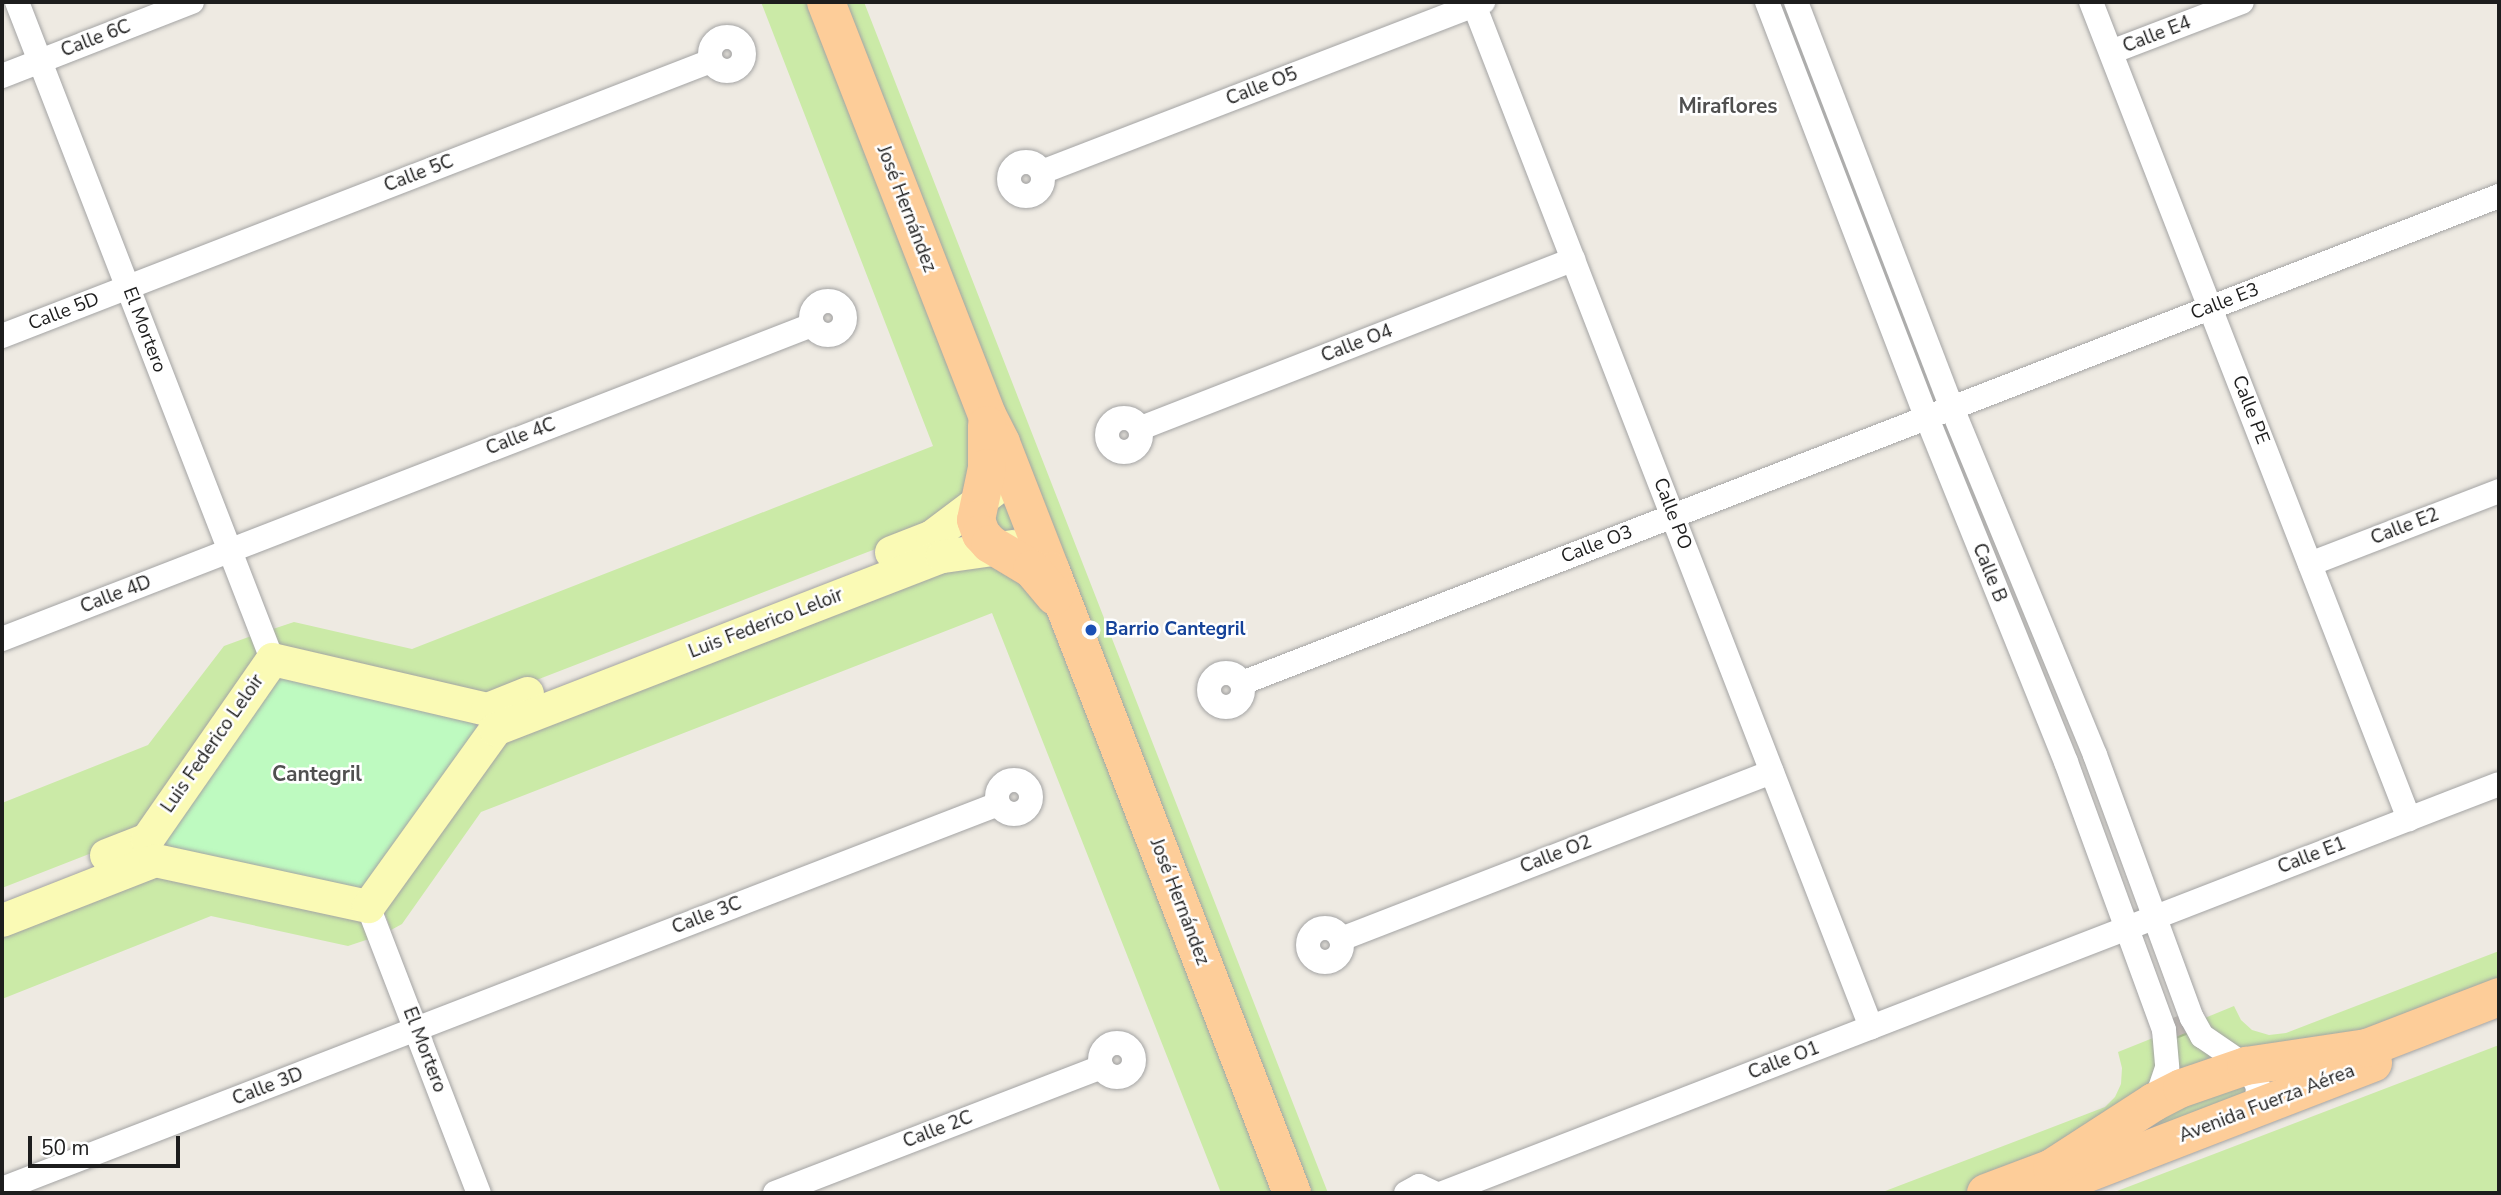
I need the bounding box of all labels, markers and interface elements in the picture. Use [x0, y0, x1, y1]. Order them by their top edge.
street label: Calle E4 [2120, 12, 2194, 58]
street label: Calle 6C [58, 15, 134, 63]
street label: Calle O5 [1223, 63, 1301, 111]
district label: Miraflores [1678, 93, 1778, 119]
street label: José Hernández [871, 142, 941, 276]
street label: Calle 5C [381, 150, 457, 198]
street label: Calle E3 [2188, 279, 2262, 325]
street label: El Mortero [117, 284, 171, 376]
street label: Calle 5D [25, 288, 103, 336]
street label: Calle O4 [1318, 320, 1396, 368]
street label: Calle PE [2226, 372, 2274, 448]
street label: Calle 4C [483, 413, 559, 461]
street label: Calle PO [1648, 475, 1696, 553]
street label: Calle E2 [2368, 504, 2442, 550]
street label: Calle O3 [1558, 521, 1636, 569]
street label: Calle B [1967, 540, 2011, 606]
street label: Calle 4D [77, 571, 155, 619]
street label: Luis Federico Leloir [686, 584, 846, 664]
place label: Barrio Cantegril [1105, 619, 1246, 641]
marker: Barrio Cantegril [1083, 622, 1099, 638]
street label: Luis Federico Leloir [157, 671, 269, 817]
district label: Cantegril [272, 761, 362, 787]
street label: Calle O2 [1517, 831, 1595, 879]
street label: Calle E1 [2275, 833, 2349, 879]
street label: José Hernández [1144, 835, 1214, 969]
street label: Calle 3C [669, 892, 745, 940]
street label: El Mortero [397, 1004, 451, 1096]
street label: Calle O1 [1745, 1037, 1823, 1085]
street label: Avenida Fuerza Aérea [2176, 1060, 2358, 1148]
street label: Calle 3D [229, 1063, 307, 1111]
street label: Calle 2C [900, 1106, 976, 1154]
scale bar [32, 1122, 184, 1166]
text: 50 m [41, 1134, 90, 1162]

